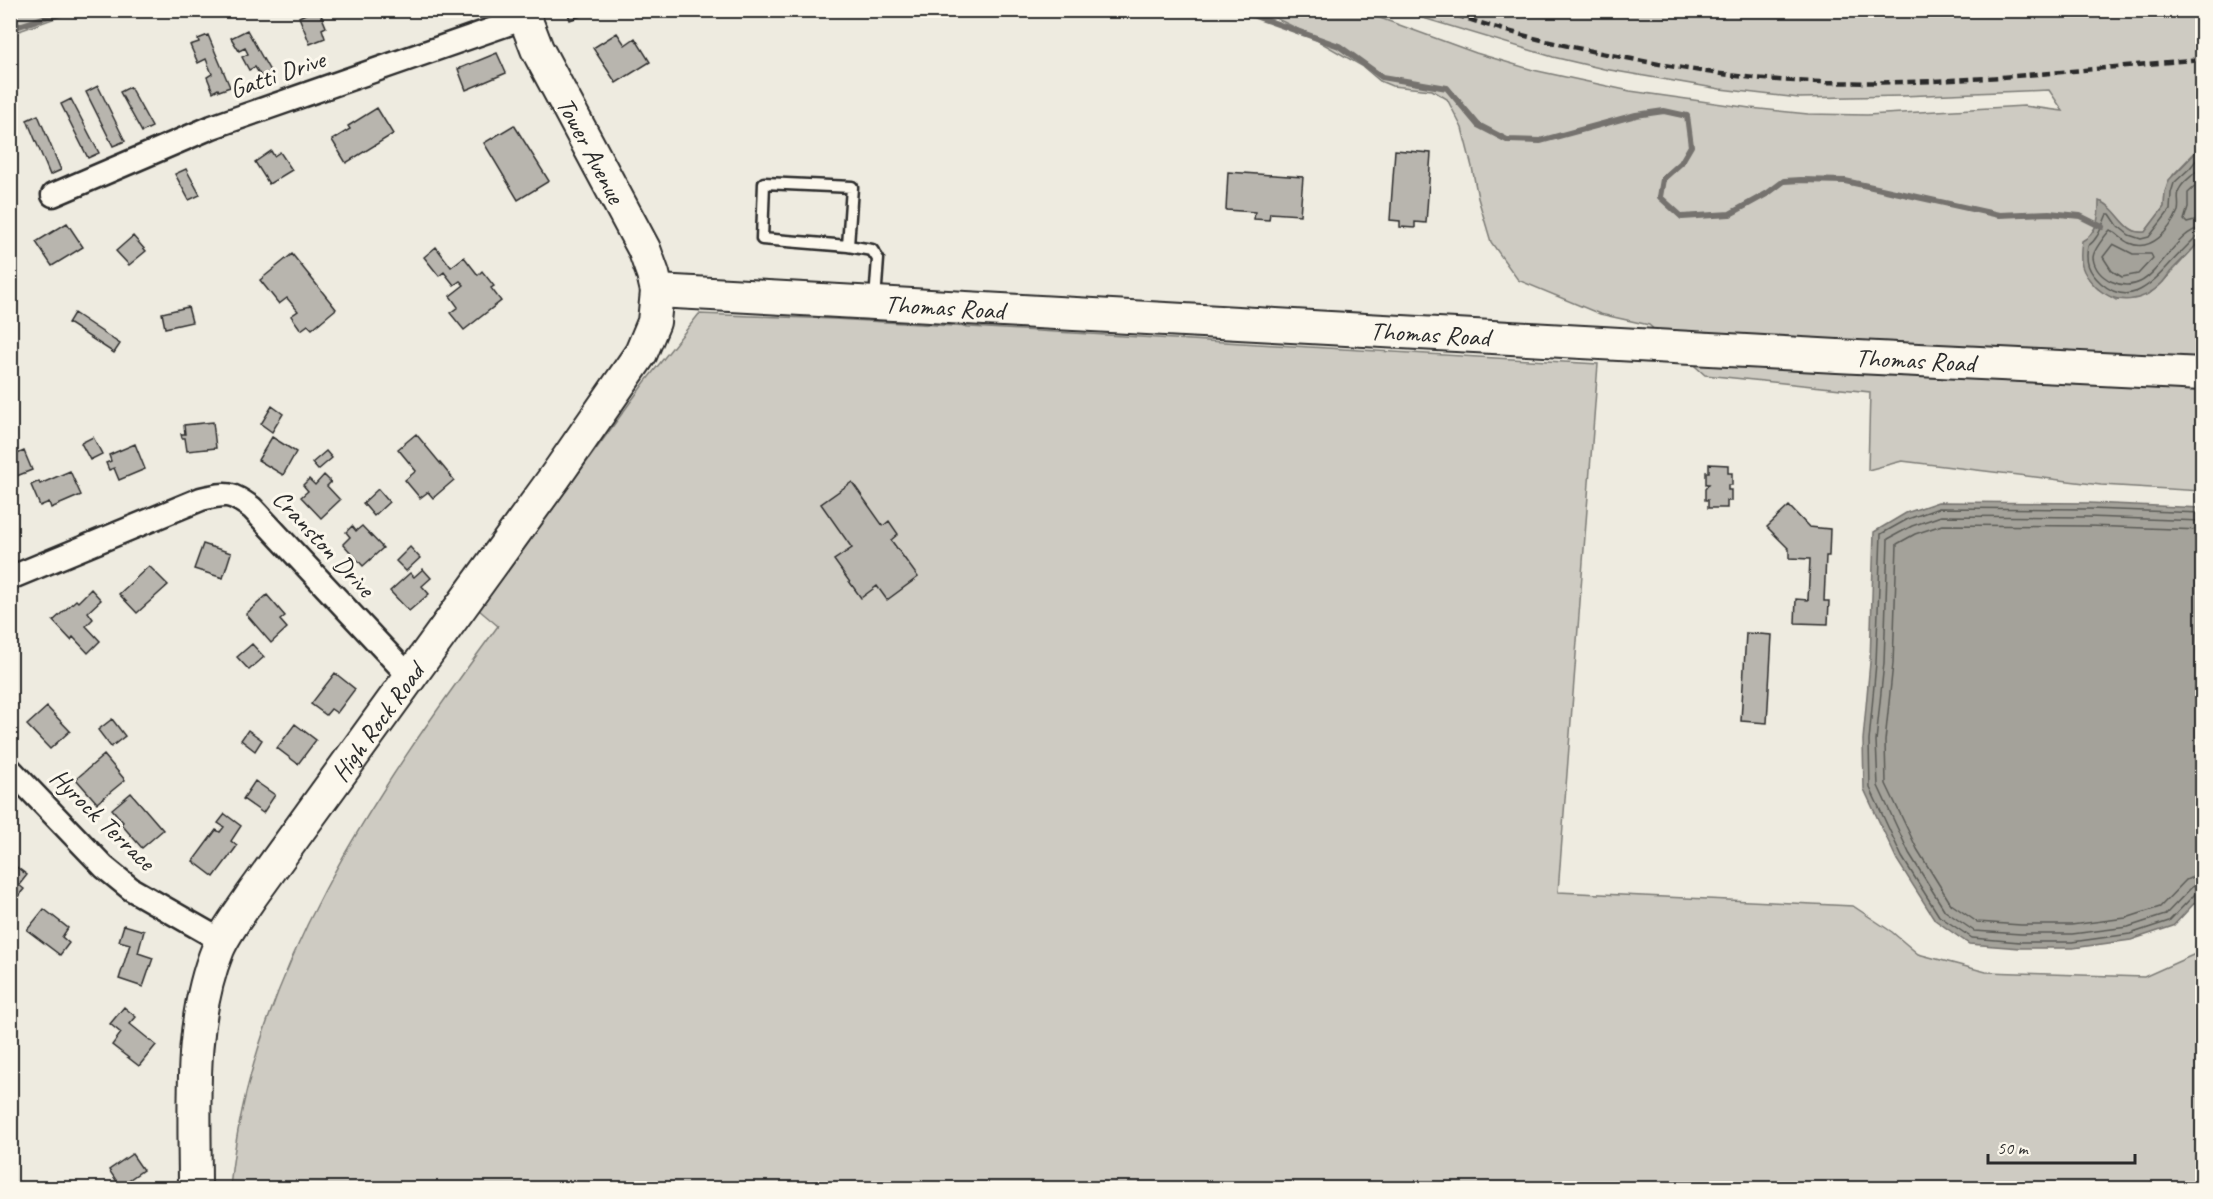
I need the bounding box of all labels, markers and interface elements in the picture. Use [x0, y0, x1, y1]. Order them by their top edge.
street label: Gatti Drive [225, 42, 332, 106]
street label: Tower Avenue [549, 91, 633, 210]
street label: Thomas Road [884, 288, 1009, 327]
street label: Thomas Road [1369, 314, 1494, 354]
street label: Thomas Road [1854, 341, 1979, 380]
street label: Cranston Drive [265, 483, 384, 606]
street label: High Rock Road [324, 654, 434, 788]
street label: Hyrock Terrace [43, 761, 164, 879]
scale bar [1988, 1127, 2135, 1165]
text: 50 m [1997, 1137, 2030, 1159]

